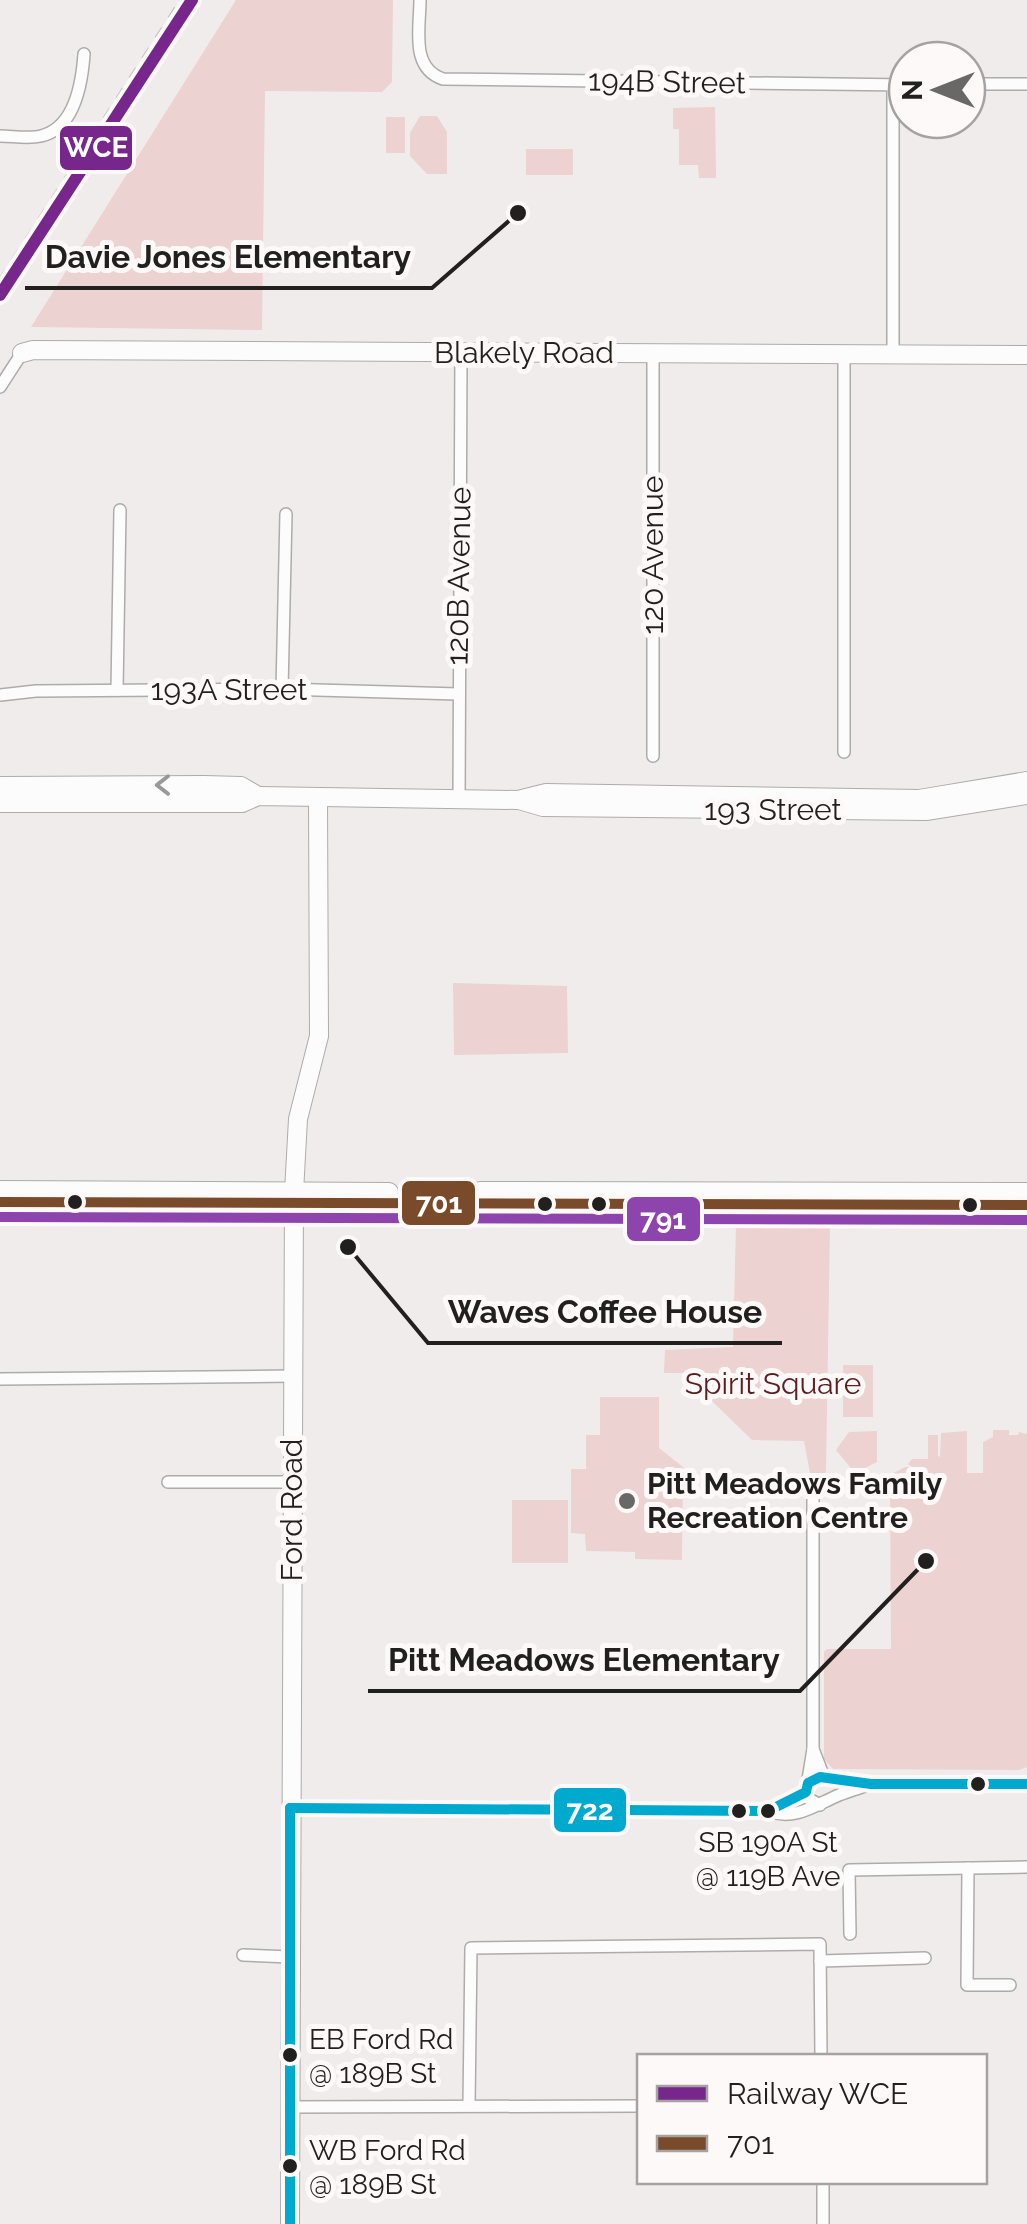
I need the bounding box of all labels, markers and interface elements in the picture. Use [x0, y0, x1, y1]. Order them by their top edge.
north arrow [887, 40, 987, 140]
street label: 194B Street [588, 63, 746, 100]
text: N [896, 79, 929, 101]
line badge: WCE [58, 124, 134, 172]
text: WCE [64, 131, 128, 164]
callout: Davie Jones Elementary [25, 226, 432, 288]
text: Davie Jones Elementary [45, 238, 412, 275]
street label: Blakely Road [434, 335, 614, 370]
street label: 120 Avenue [635, 476, 670, 634]
street label: 120B Avenue [439, 486, 478, 666]
street label: 193A Street [151, 672, 307, 707]
one-way arrow [155, 774, 170, 796]
street label: 193 Street [704, 792, 842, 827]
line badge: 701 [400, 1179, 477, 1227]
text: 701 [416, 1187, 463, 1220]
unlabelled marker [65, 1192, 85, 1212]
unlabelled marker [535, 1194, 555, 1214]
unlabelled marker [589, 1194, 609, 1214]
line badge: 791 [625, 1195, 702, 1243]
unlabelled marker [960, 1195, 980, 1215]
text: 791 [640, 1203, 686, 1236]
callout: Waves Coffee House [428, 1281, 782, 1343]
text: Waves Coffee House [448, 1293, 762, 1330]
park label: Spirit Square [685, 1366, 861, 1401]
street label: Ford Road [274, 1439, 309, 1581]
place label: Pitt Meadows Family Recreation Centre [647, 1466, 943, 1535]
marker: Pitt Meadows Family Recreation Centre [616, 1490, 638, 1512]
callout: Pitt Meadows Elementary [368, 1629, 800, 1691]
text: Pitt Meadows Elementary [388, 1641, 780, 1678]
unlabelled marker [968, 1774, 988, 1794]
line badge: 722 [552, 1786, 628, 1834]
text: 722 [566, 1794, 614, 1827]
unlabelled marker [729, 1801, 749, 1821]
marker: SB 190A St @ 119B Ave [758, 1801, 778, 1821]
place label: SB 190A St @ 119B Ave [696, 1826, 840, 1893]
place label: EB Ford Rd @ 189B St [309, 2023, 453, 2090]
marker: EB Ford Rd @ 189B St [280, 2045, 300, 2065]
legend [637, 2054, 987, 2184]
text: Railway WCE [727, 2076, 908, 2111]
text: 701 [727, 2126, 774, 2161]
place label: WB Ford Rd @ 189B St [309, 2134, 466, 2201]
marker: WB Ford Rd @ 189B St [280, 2156, 300, 2176]

